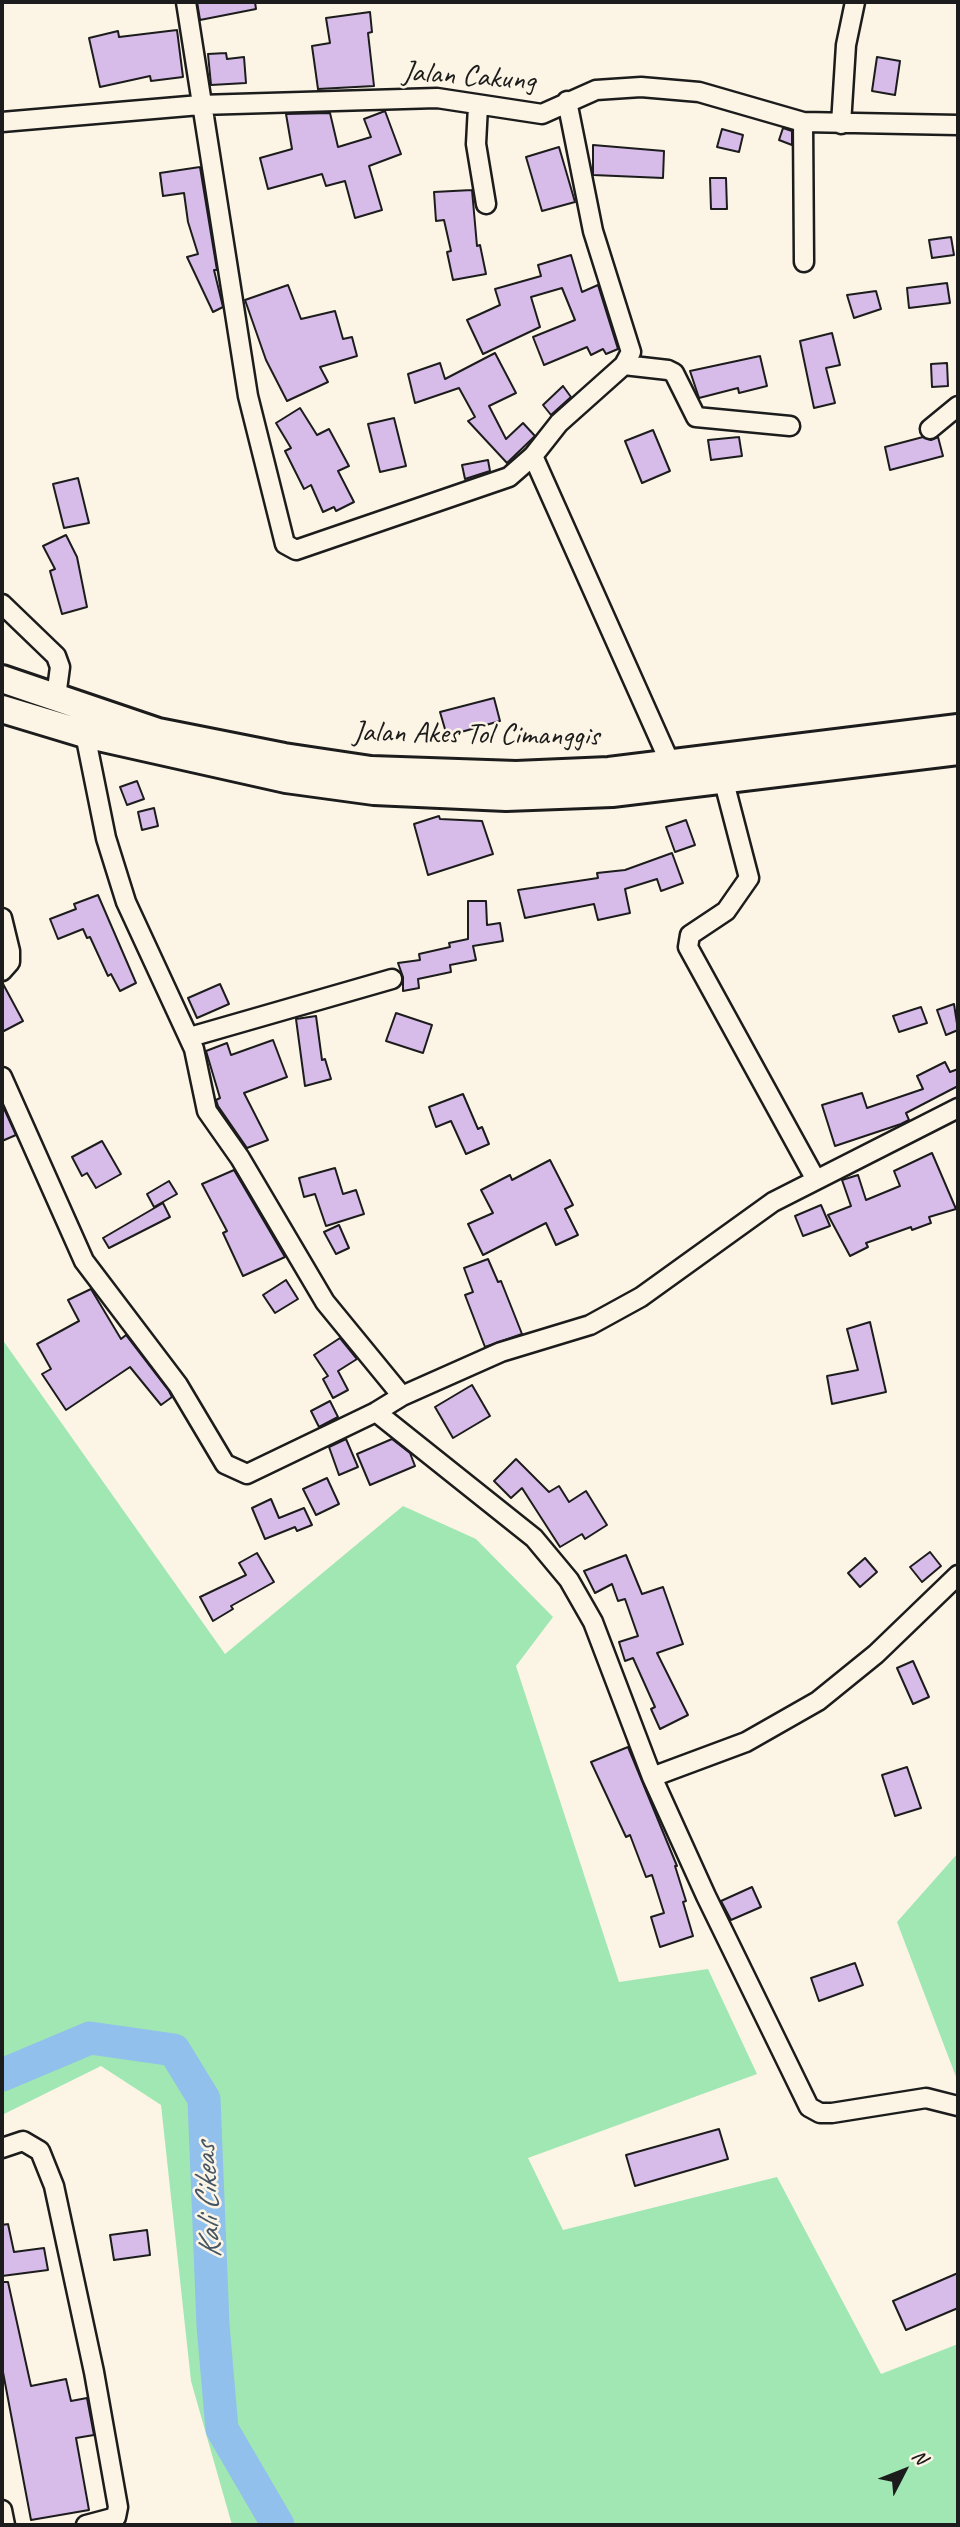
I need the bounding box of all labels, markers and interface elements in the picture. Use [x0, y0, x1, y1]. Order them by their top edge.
street label: Jalan Cakung [401, 54, 537, 100]
street label: Jalan Akes Tol Cimanggis [352, 715, 600, 755]
water label: Kali Cikeas [187, 2143, 231, 2259]
north arrow [869, 2436, 939, 2506]
text: N [907, 2445, 932, 2469]

